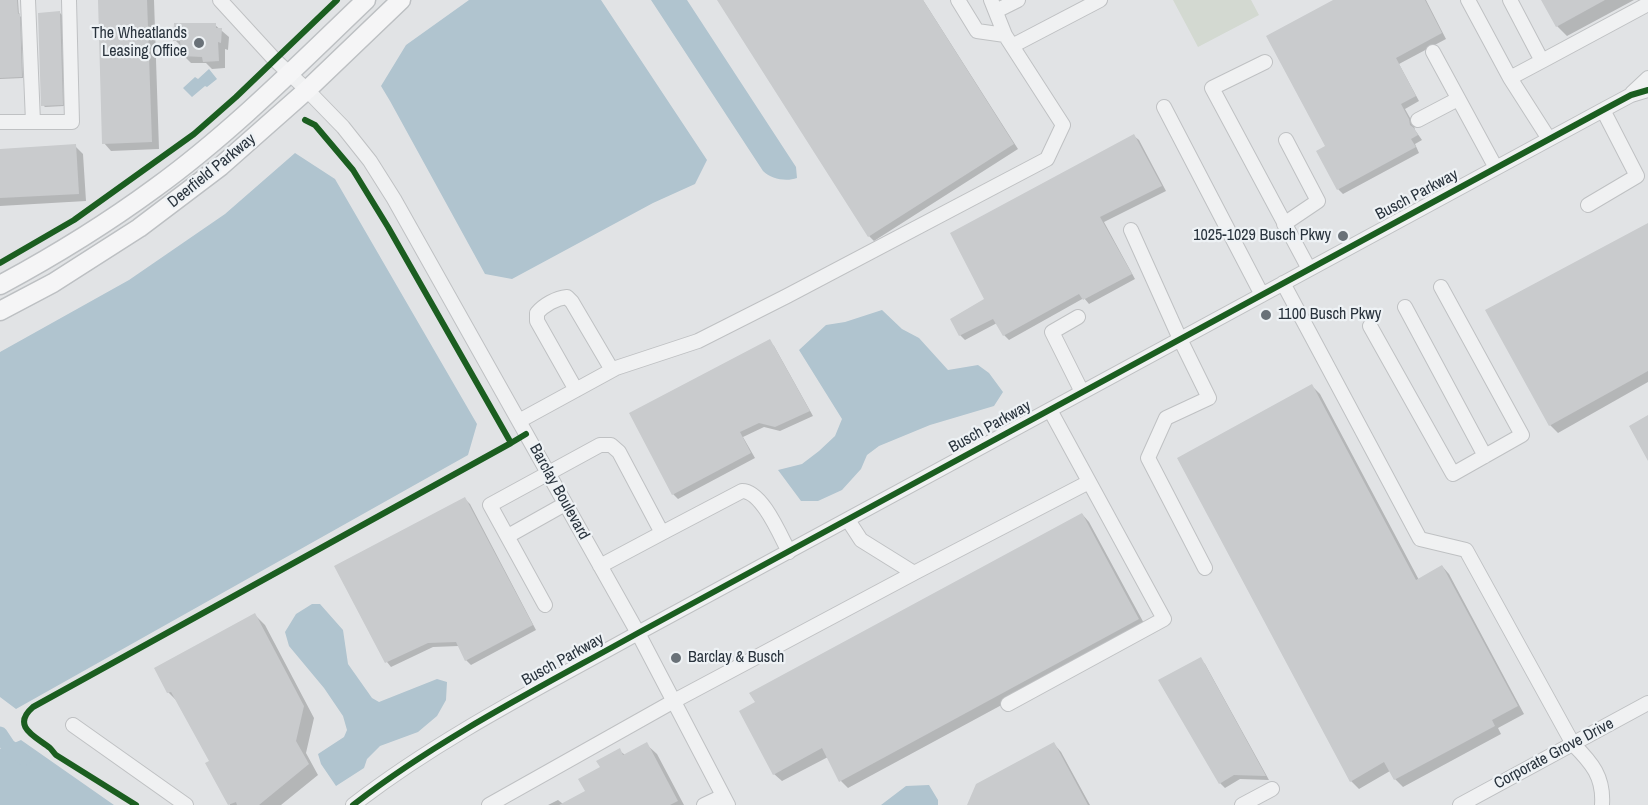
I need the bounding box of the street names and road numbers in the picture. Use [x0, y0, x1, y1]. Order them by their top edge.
street label: Deerfield Parkway [164, 130, 260, 212]
street label: Busch Parkway [1373, 165, 1461, 225]
street label: Busch Parkway [946, 397, 1034, 457]
street label: Barclay Boulevard [525, 441, 593, 543]
street label: Busch Parkway [519, 630, 607, 690]
street label: Corporate Grove Drive [1491, 714, 1617, 794]

